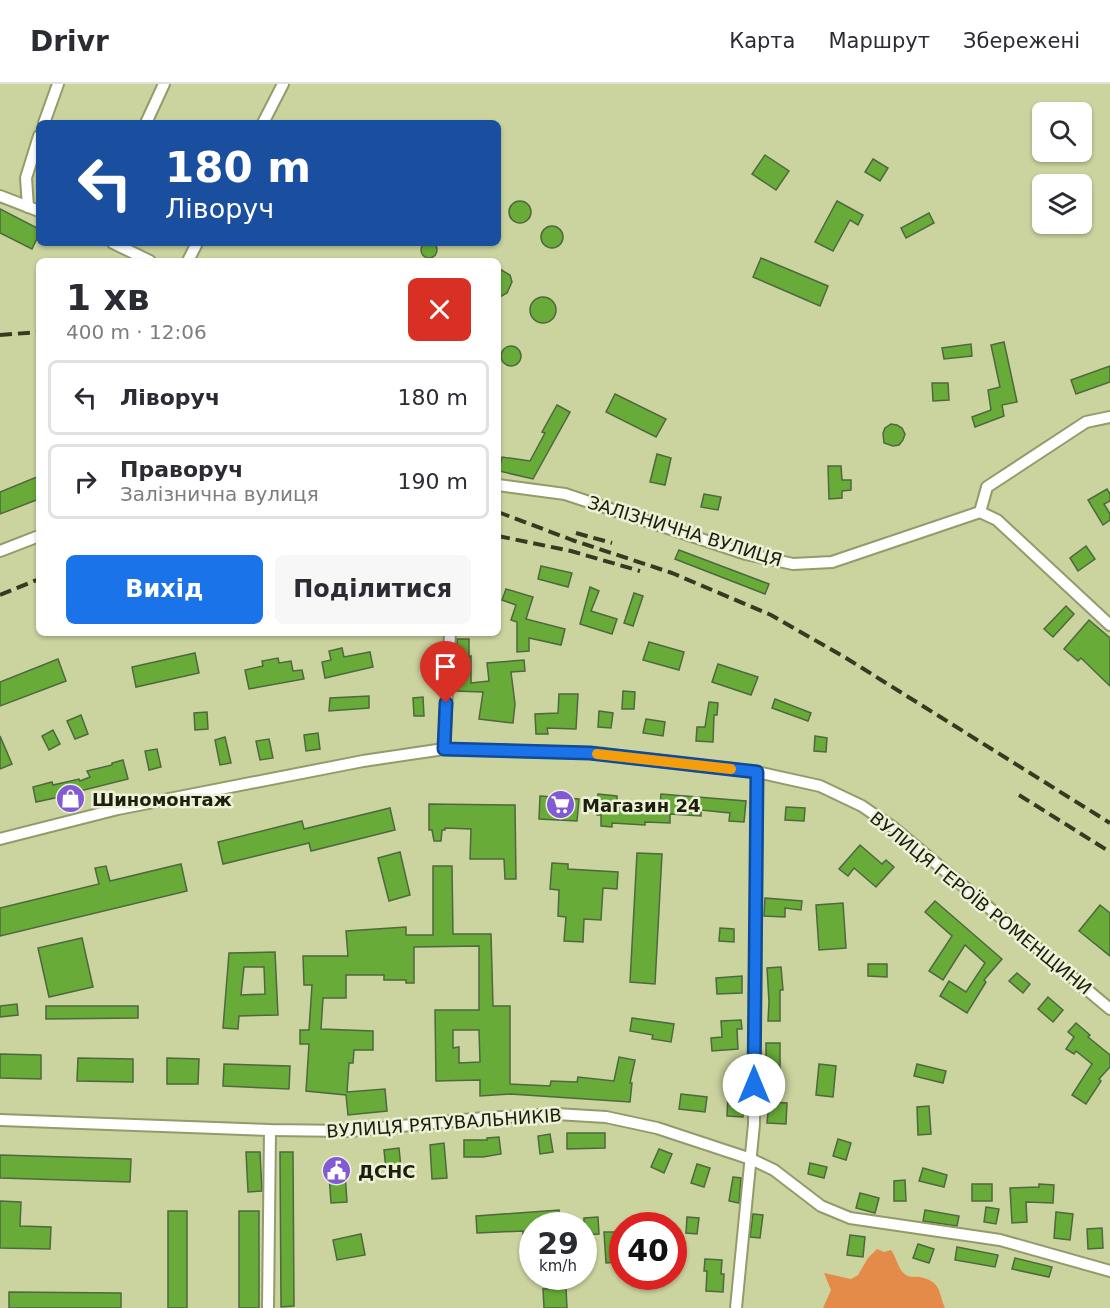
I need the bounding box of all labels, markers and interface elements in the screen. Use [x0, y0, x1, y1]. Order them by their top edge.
text: Drivr [30, 25, 109, 58]
text: Карта [729, 29, 795, 53]
text: Маршрут [828, 29, 930, 53]
text: Збережені [963, 29, 1080, 53]
map controls [1032, 102, 1092, 234]
button: search [1032, 102, 1092, 162]
text: 180 m [165, 143, 311, 192]
icon: left [66, 144, 144, 222]
button: layers [1032, 174, 1092, 234]
text: Ліворуч [165, 193, 274, 224]
text: 1 хв [66, 277, 150, 318]
button: close [408, 278, 471, 341]
text: 400 m · 12:06 [66, 320, 207, 344]
icon: left [69, 381, 102, 414]
text: Ліворуч [120, 385, 220, 410]
text: 180 m [398, 385, 468, 410]
text: Праворуч [120, 457, 243, 482]
icon: right [69, 465, 102, 498]
text: 190 m [398, 469, 468, 494]
text: Залізнична вулиця [120, 482, 319, 506]
street label: ЗАЛІЗНИЧНА ВУЛИЦЯ [585, 491, 785, 571]
button: Вихід [66, 555, 263, 624]
button: Поділитися [275, 555, 471, 624]
pin [420, 641, 471, 703]
icon: arrive [429, 650, 462, 683]
shop icon: Шиномонтаж [55, 783, 87, 815]
place label: Шиномонтаж [92, 789, 232, 810]
supermarket icon: Магазин 24 [545, 789, 577, 821]
place label: Магазин 24 [582, 795, 700, 816]
street label: ВУЛИЦЯ ГЕРОЇВ РОМЕНЩИНИ [866, 807, 1096, 999]
position arrow [722, 1053, 786, 1117]
street label: ВУЛИЦЯ РЯТУВАЛЬНИКІВ [326, 1104, 562, 1142]
public building icon: ДСНС [321, 1155, 353, 1187]
place label: ДСНС [358, 1161, 416, 1182]
speed limit sign: 40 [609, 1212, 687, 1290]
text: 29 [537, 1226, 579, 1261]
text: km/h [539, 1257, 577, 1275]

